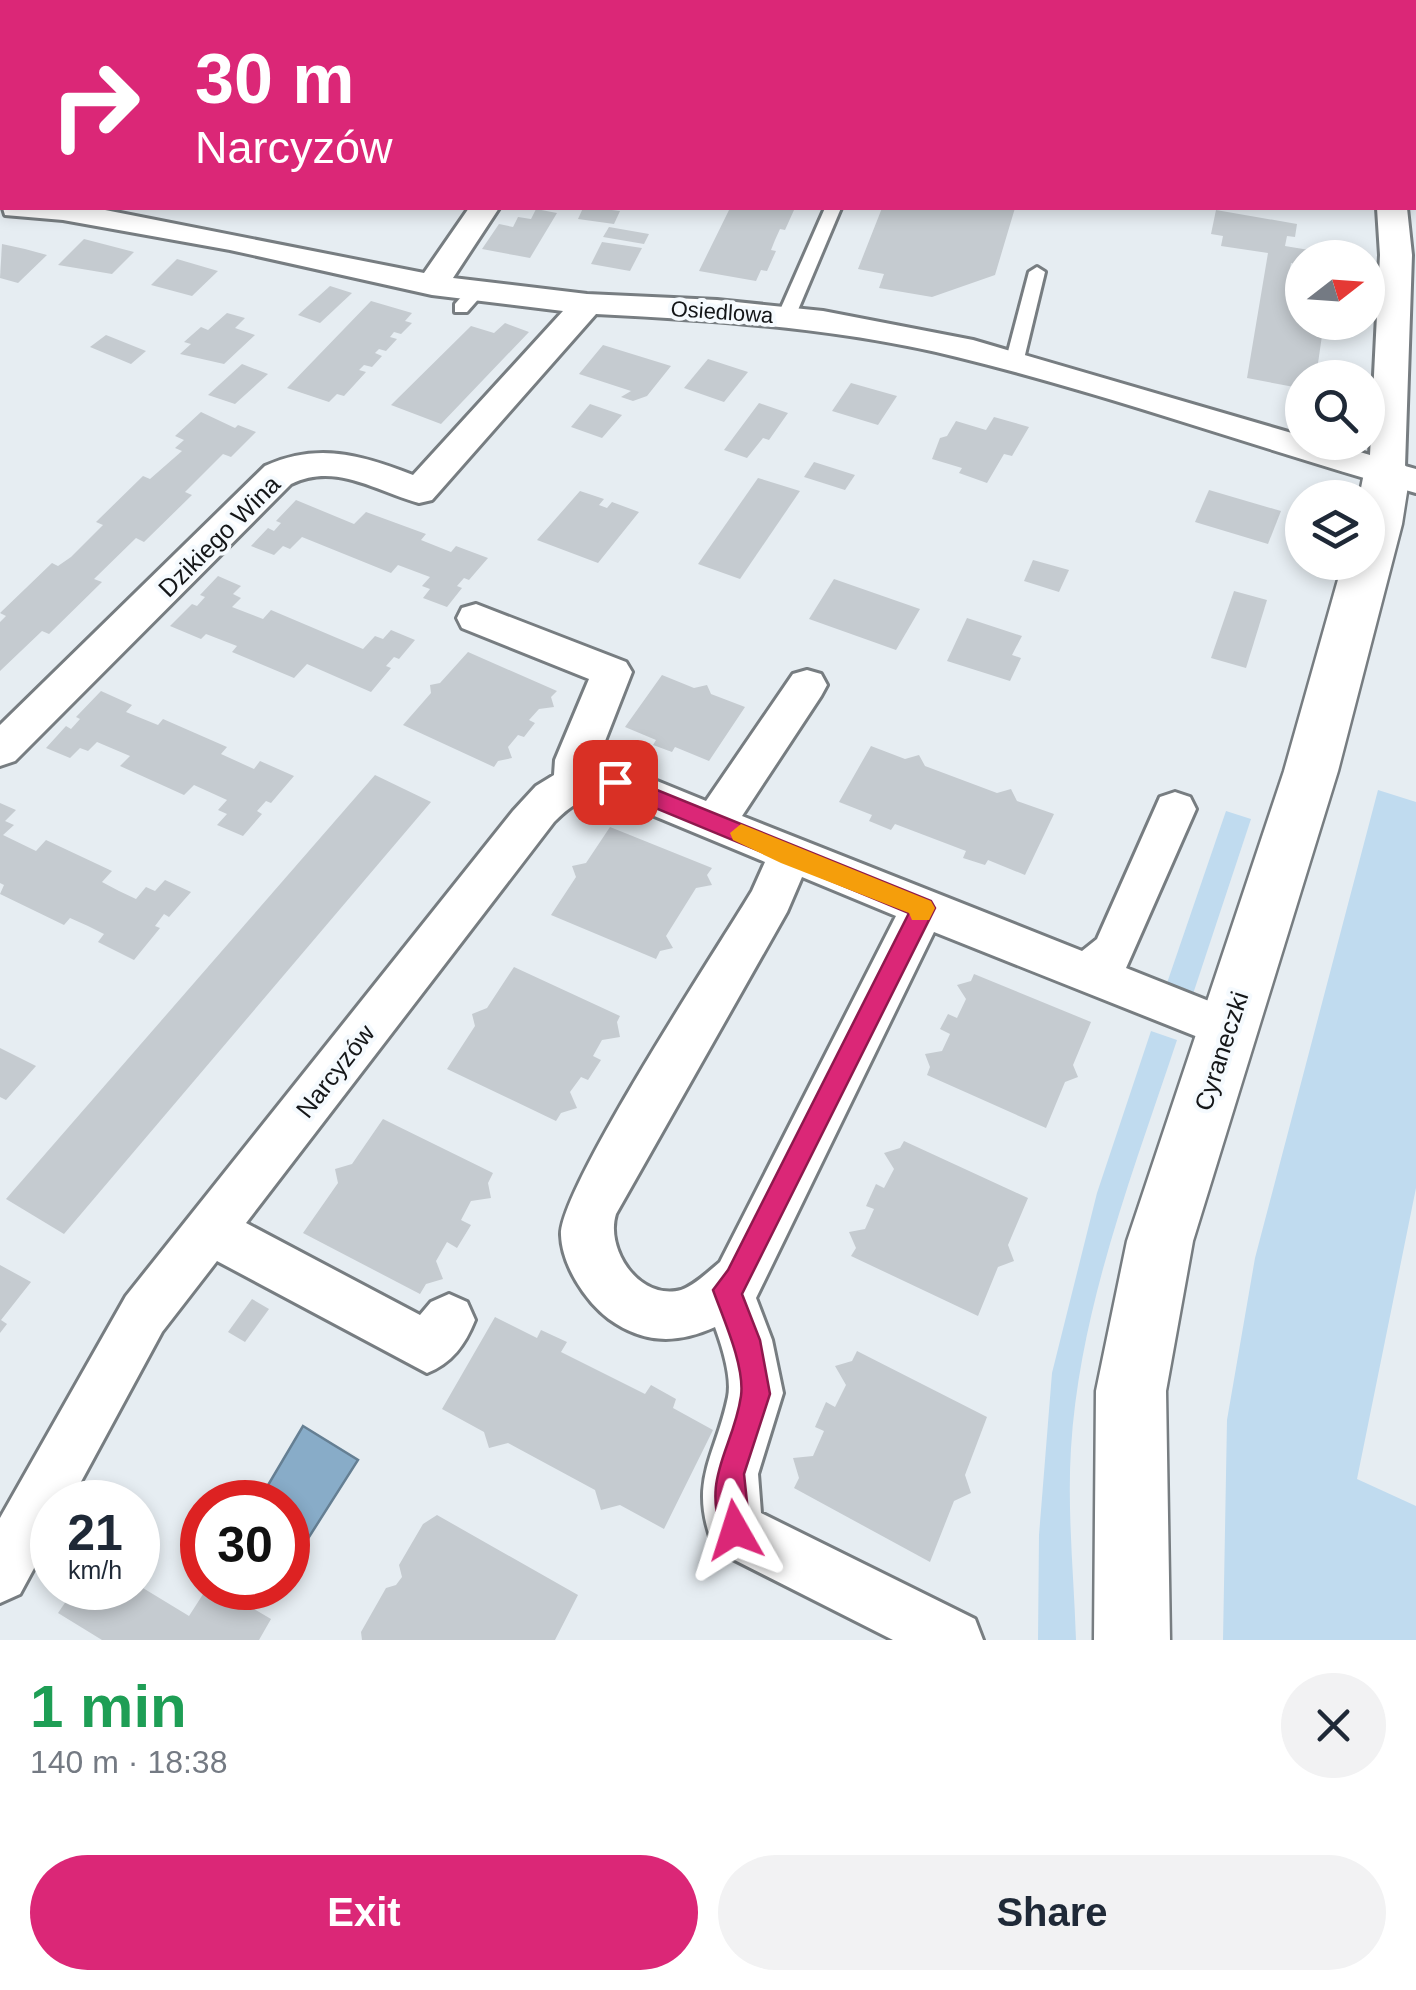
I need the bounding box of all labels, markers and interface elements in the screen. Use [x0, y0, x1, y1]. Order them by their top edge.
icon: right [30, 40, 160, 170]
text: 30 m [195, 40, 355, 118]
text: Narcyzów [195, 122, 393, 173]
north arrow [1285, 240, 1385, 340]
map controls [1285, 240, 1385, 580]
street label: Osiedlowa [670, 296, 775, 328]
button: search [1285, 360, 1385, 460]
street label: Dzikiego Wina [153, 470, 285, 602]
button: layers [1285, 480, 1385, 580]
pin [573, 740, 658, 825]
icon: arrive [588, 755, 643, 810]
street label: Cyraneczki [1189, 988, 1253, 1114]
street label: Narcyzów [290, 1018, 380, 1123]
position arrow [683, 1478, 787, 1582]
speed limit sign: 30 [180, 1480, 310, 1610]
text: 21 [67, 1505, 123, 1561]
text: km/h [68, 1556, 122, 1584]
text: 1 min [30, 1673, 187, 1740]
button: close [1281, 1673, 1386, 1778]
text: 140 m · 18:38 [30, 1744, 227, 1780]
button: Exit [30, 1855, 698, 1970]
button: Share [718, 1855, 1386, 1970]

